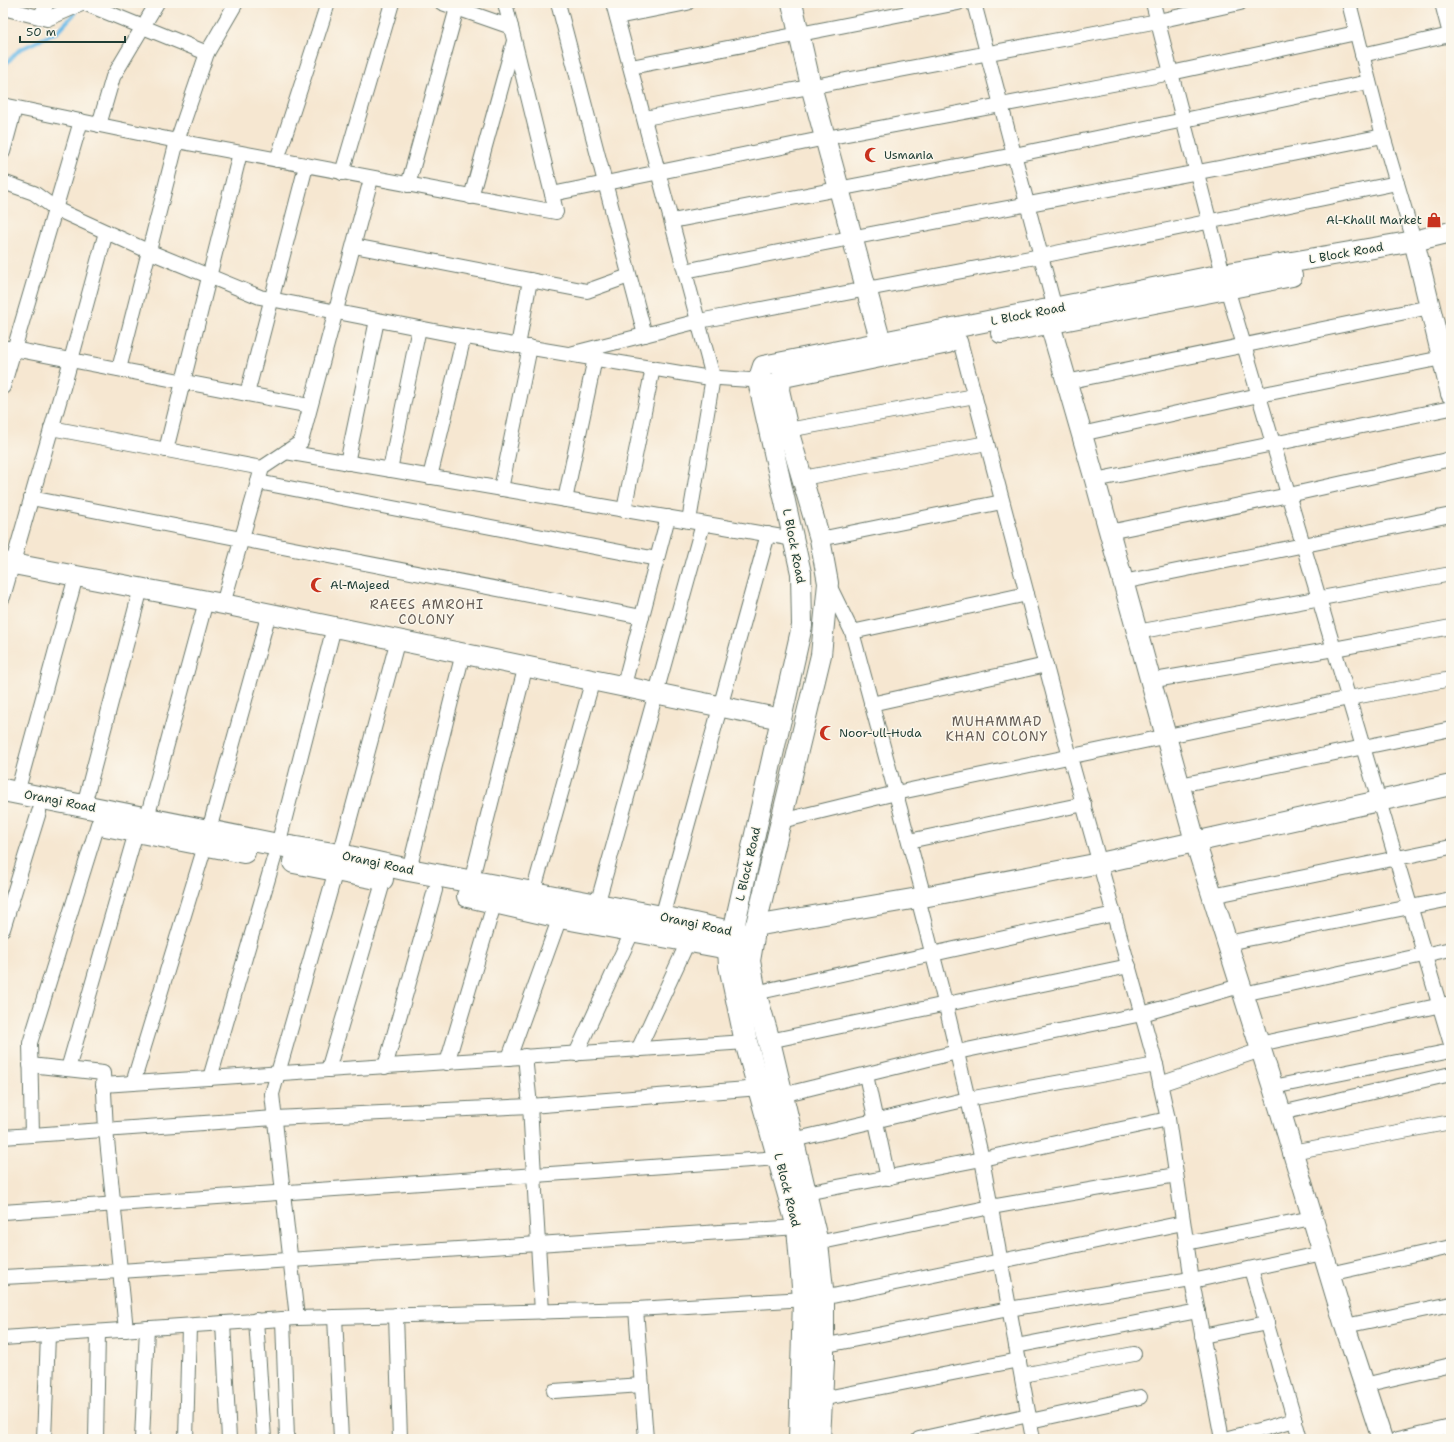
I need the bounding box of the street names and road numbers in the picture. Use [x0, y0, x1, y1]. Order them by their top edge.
street label: L Block Road [1307, 238, 1385, 267]
street label: L Block Road [989, 299, 1067, 329]
street label: L Block Road [779, 507, 809, 585]
street label: Orangi Road [23, 786, 98, 816]
street label: L Block Road [732, 825, 764, 903]
street label: Orangi Road [341, 848, 416, 878]
street label: Orangi Road [659, 909, 734, 939]
street label: L Block Road [770, 1151, 804, 1229]

